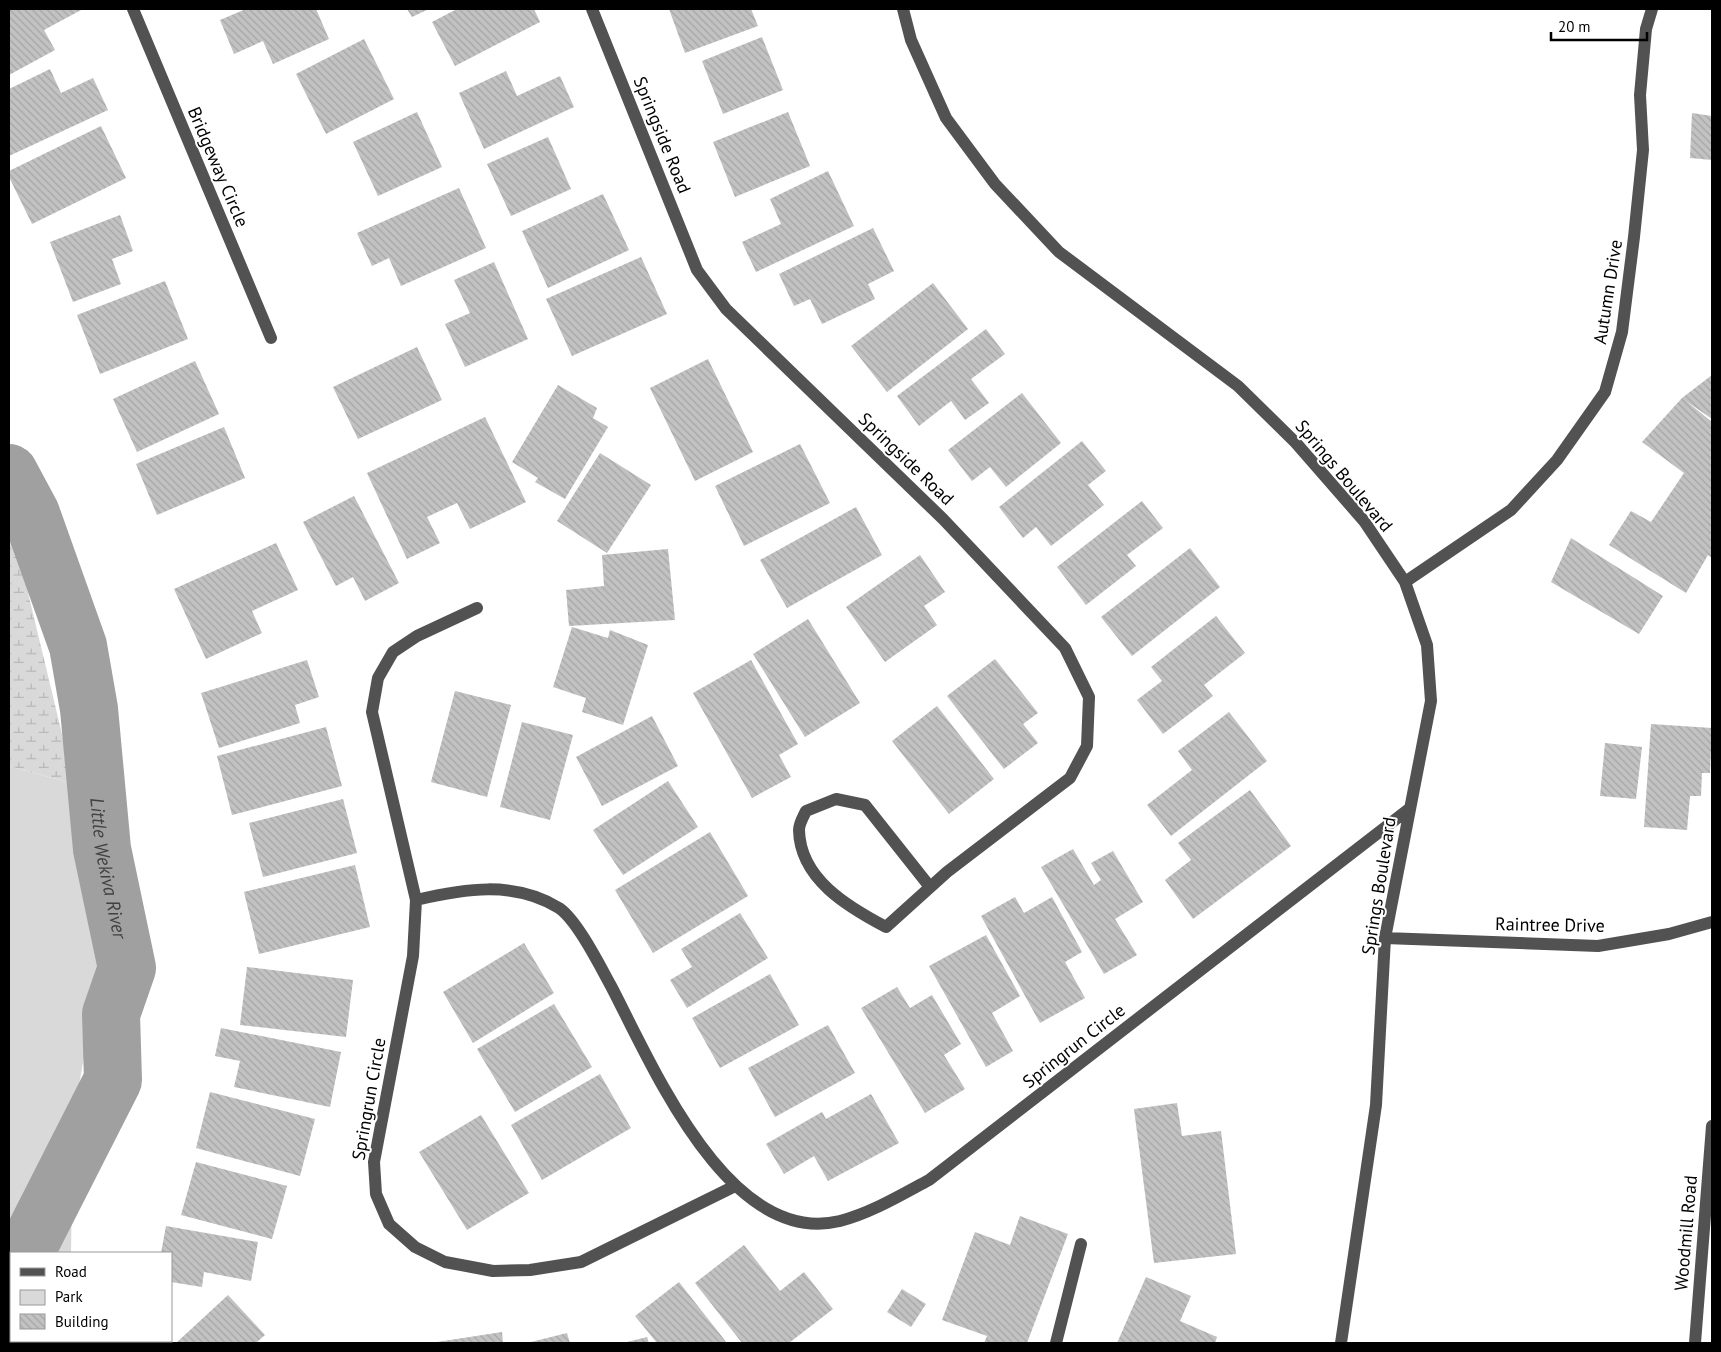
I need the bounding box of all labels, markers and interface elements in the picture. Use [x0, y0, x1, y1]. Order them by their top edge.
scale bar [1551, 10, 1647, 42]
text: 20 m [1558, 17, 1591, 36]
street label: Springside Road [629, 73, 696, 197]
street label: Bridgeway Circle [183, 103, 254, 230]
street label: Autumn Drive [1588, 238, 1627, 346]
street label: Springside Road [854, 407, 959, 510]
street label: Springs Boulevard [1291, 415, 1398, 536]
water label: Little Wekiva River [85, 797, 133, 942]
street label: Springs Boulevard [1356, 815, 1401, 957]
street label: Raintree Drive [1495, 912, 1605, 937]
street label: Springrun Circle [1018, 998, 1130, 1093]
street label: Springrun Circle [346, 1036, 391, 1162]
street label: Woodmill Road [1669, 1174, 1702, 1292]
legend [10, 1252, 172, 1342]
text: Road [55, 1262, 87, 1281]
text: Park [55, 1287, 83, 1306]
text: Building [55, 1312, 109, 1331]

